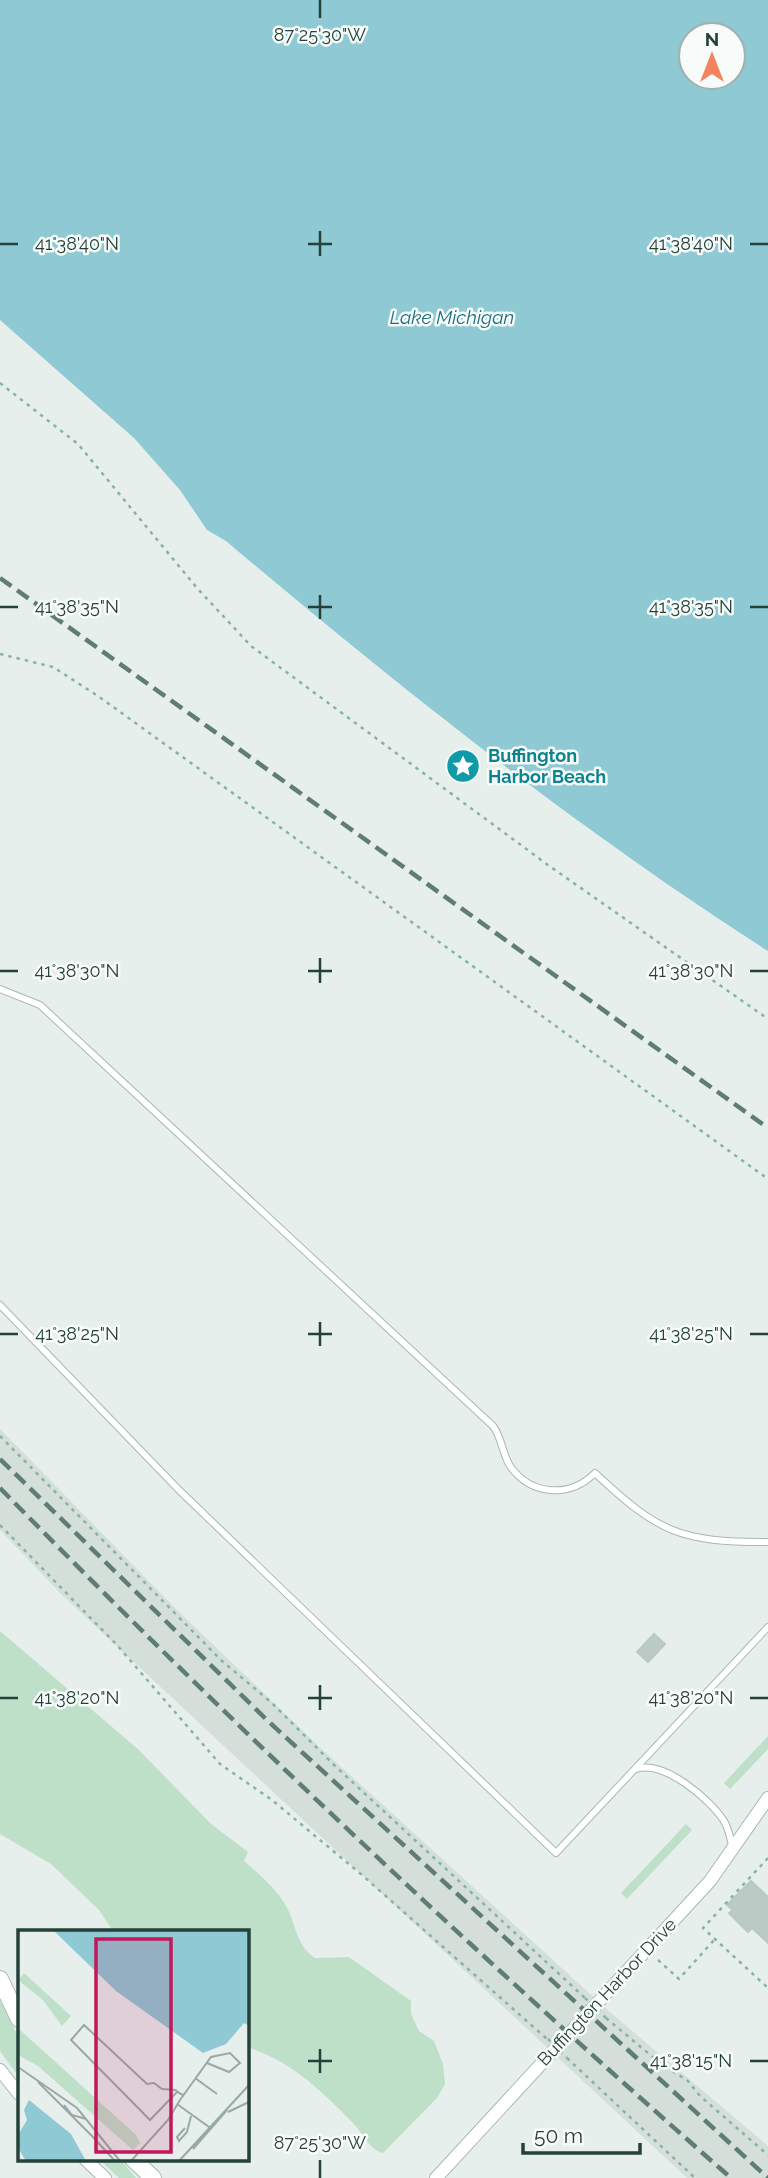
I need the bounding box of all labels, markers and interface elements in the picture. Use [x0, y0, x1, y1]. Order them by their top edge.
north arrow [677, 21, 747, 91]
text: 87°25'30"W [274, 24, 366, 45]
text: N [705, 28, 719, 50]
text: 41°38'40"N [35, 233, 119, 254]
text: 41°38'40"N [649, 233, 733, 254]
water label: Lake Michigan [390, 306, 514, 328]
text: 41°38'35"N [35, 596, 119, 617]
text: 41°38'35"N [649, 596, 733, 617]
place label: Buffington Harbor Beach [488, 745, 606, 787]
place icon: Buffington Harbor Beach [444, 747, 482, 785]
text: 41°38'30"N [34, 960, 120, 981]
text: 41°38'30"N [648, 960, 734, 981]
text: 41°38'25"N [35, 1323, 119, 1344]
text: 41°38'25"N [649, 1323, 733, 1344]
text: 41°38'20"N [35, 1687, 119, 1708]
text: 41°38'20"N [649, 1687, 733, 1708]
street label: Buffington Harbor Drive [533, 1913, 681, 2070]
inset map [18, 1930, 248, 2160]
text: 41°38'15"N [650, 2050, 732, 2071]
scale bar [523, 2112, 640, 2156]
text: 50 m [534, 2123, 583, 2148]
text: 87°25'30"W [274, 2132, 366, 2153]

